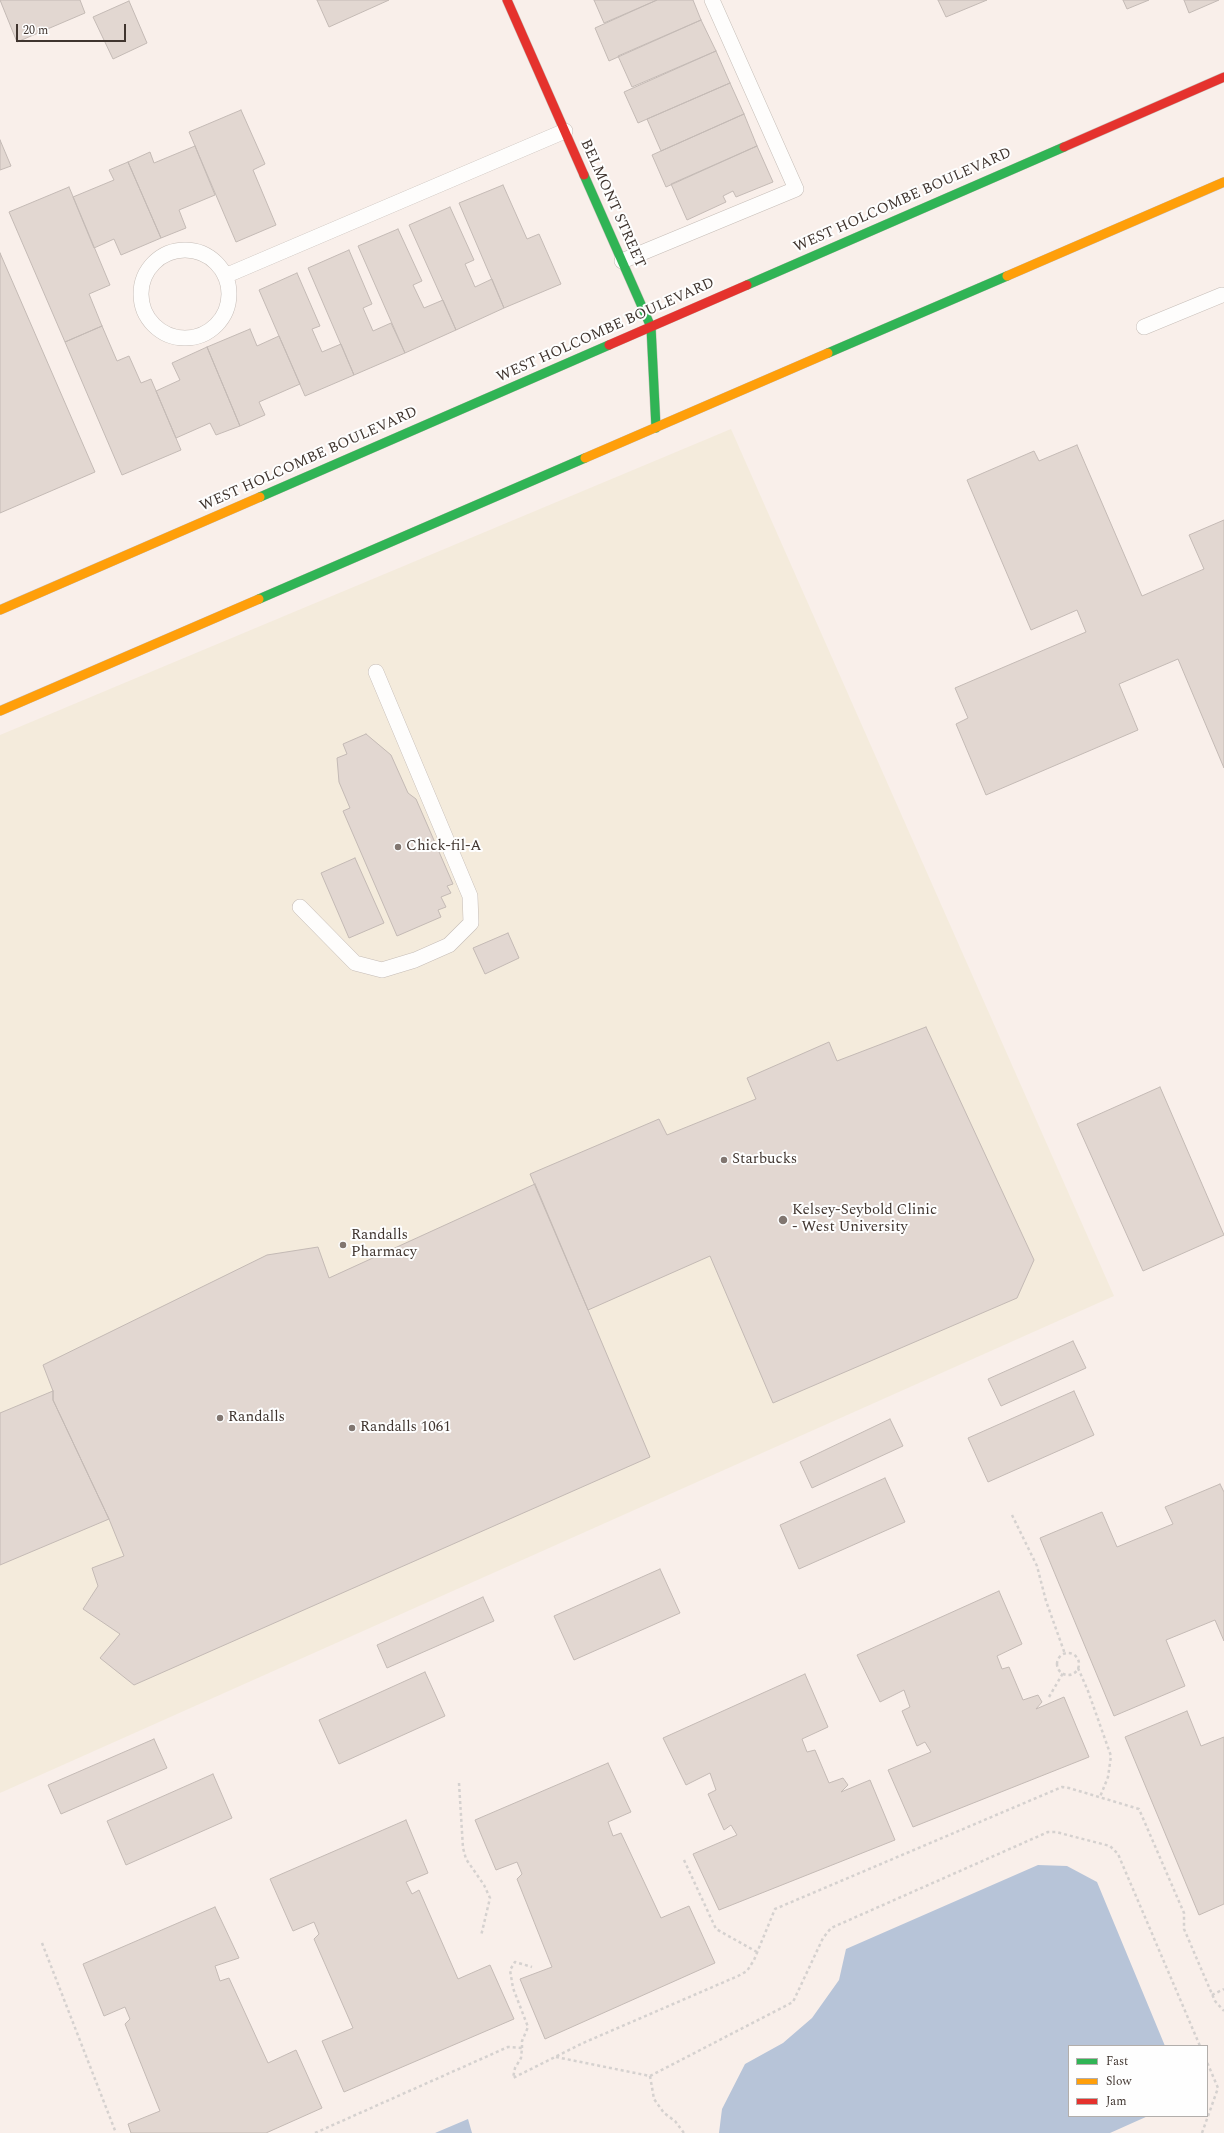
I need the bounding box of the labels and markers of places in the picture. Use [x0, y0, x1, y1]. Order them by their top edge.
place label: Chick-fil-A [406, 838, 481, 856]
marker: Chick-fil-A [393, 842, 403, 852]
place label: Starbucks [732, 1151, 797, 1169]
marker: Starbucks [719, 1155, 729, 1165]
place label: Kelsey-Seybold Clinic - West University [792, 1202, 937, 1237]
marker: Kelsey-Seybold Clinic - West University [777, 1214, 789, 1226]
place label: Randalls Pharmacy [351, 1227, 417, 1262]
marker: Randalls Pharmacy [338, 1240, 348, 1250]
place label: Randalls [228, 1409, 285, 1427]
marker: Randalls [215, 1413, 225, 1423]
place label: Randalls 1061 [360, 1419, 451, 1437]
marker: Randalls 1061 [347, 1423, 357, 1433]

